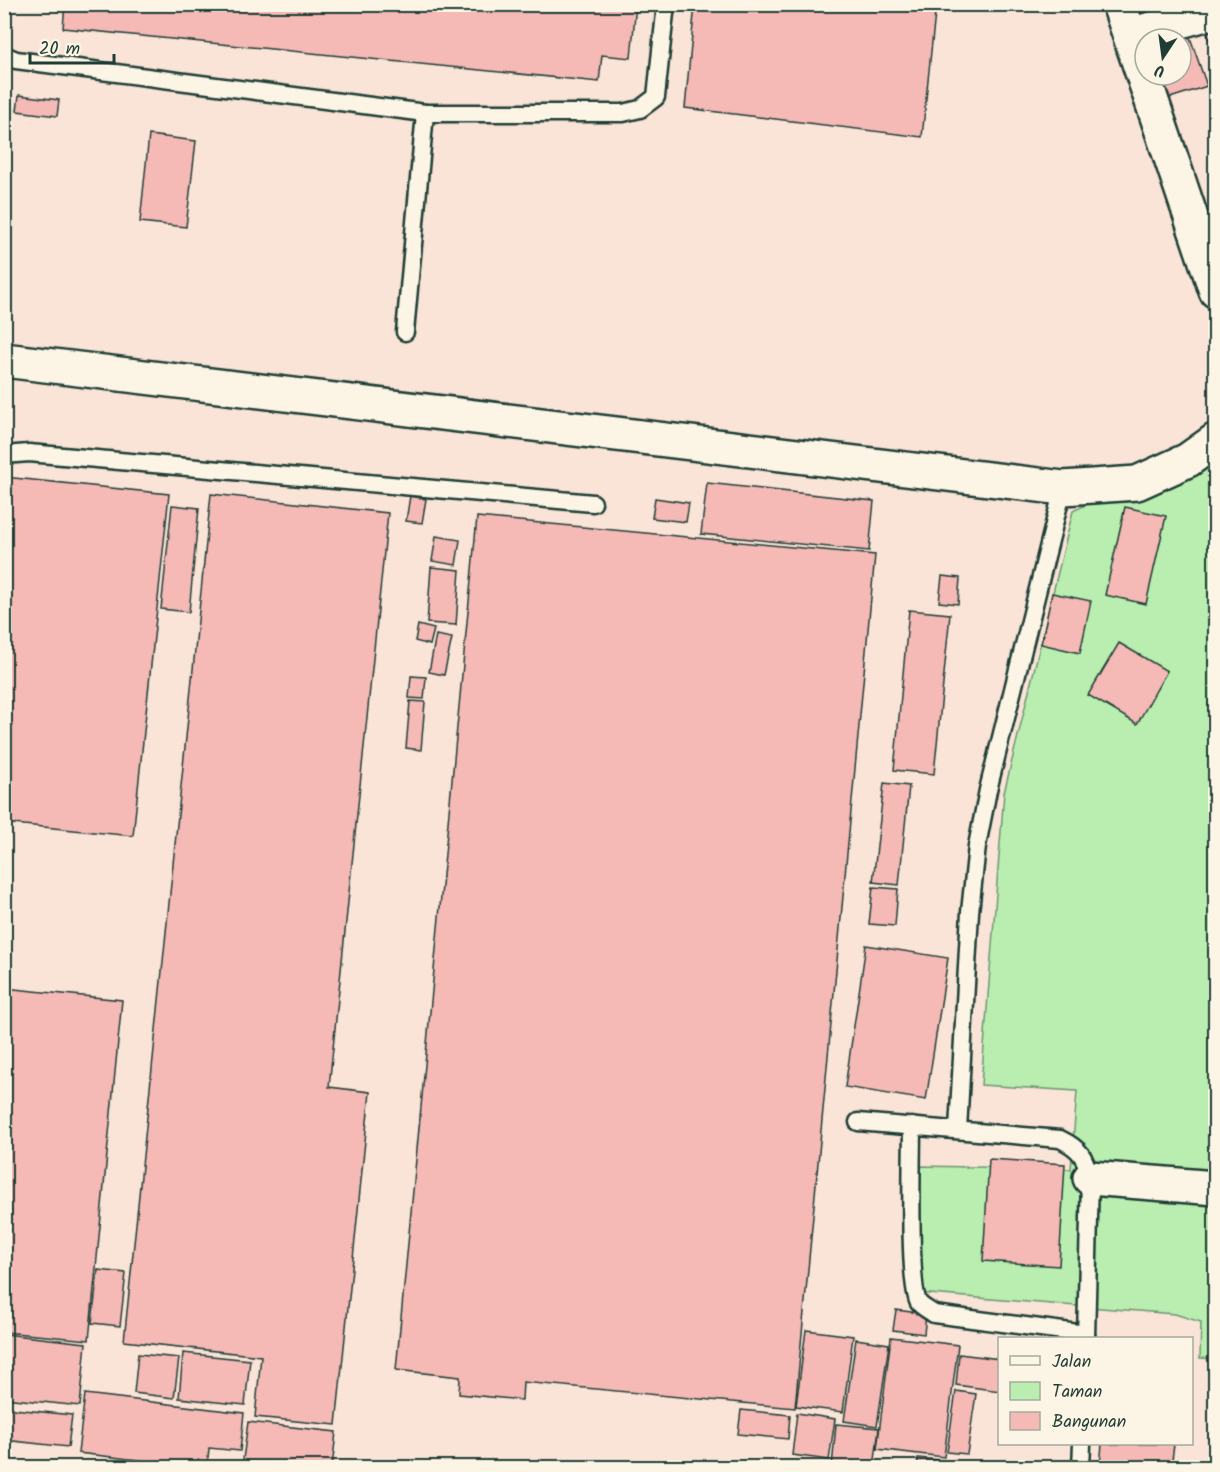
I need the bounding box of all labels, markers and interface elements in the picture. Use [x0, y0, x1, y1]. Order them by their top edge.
scale bar [30, 27, 114, 65]
north arrow [1133, 27, 1193, 87]
text: 20 m [39, 35, 80, 64]
text: U [1152, 57, 1167, 83]
legend [998, 1337, 1193, 1445]
text: Jalan [1052, 1348, 1091, 1377]
text: Taman [1052, 1378, 1102, 1407]
text: Bangunan [1052, 1408, 1126, 1437]

